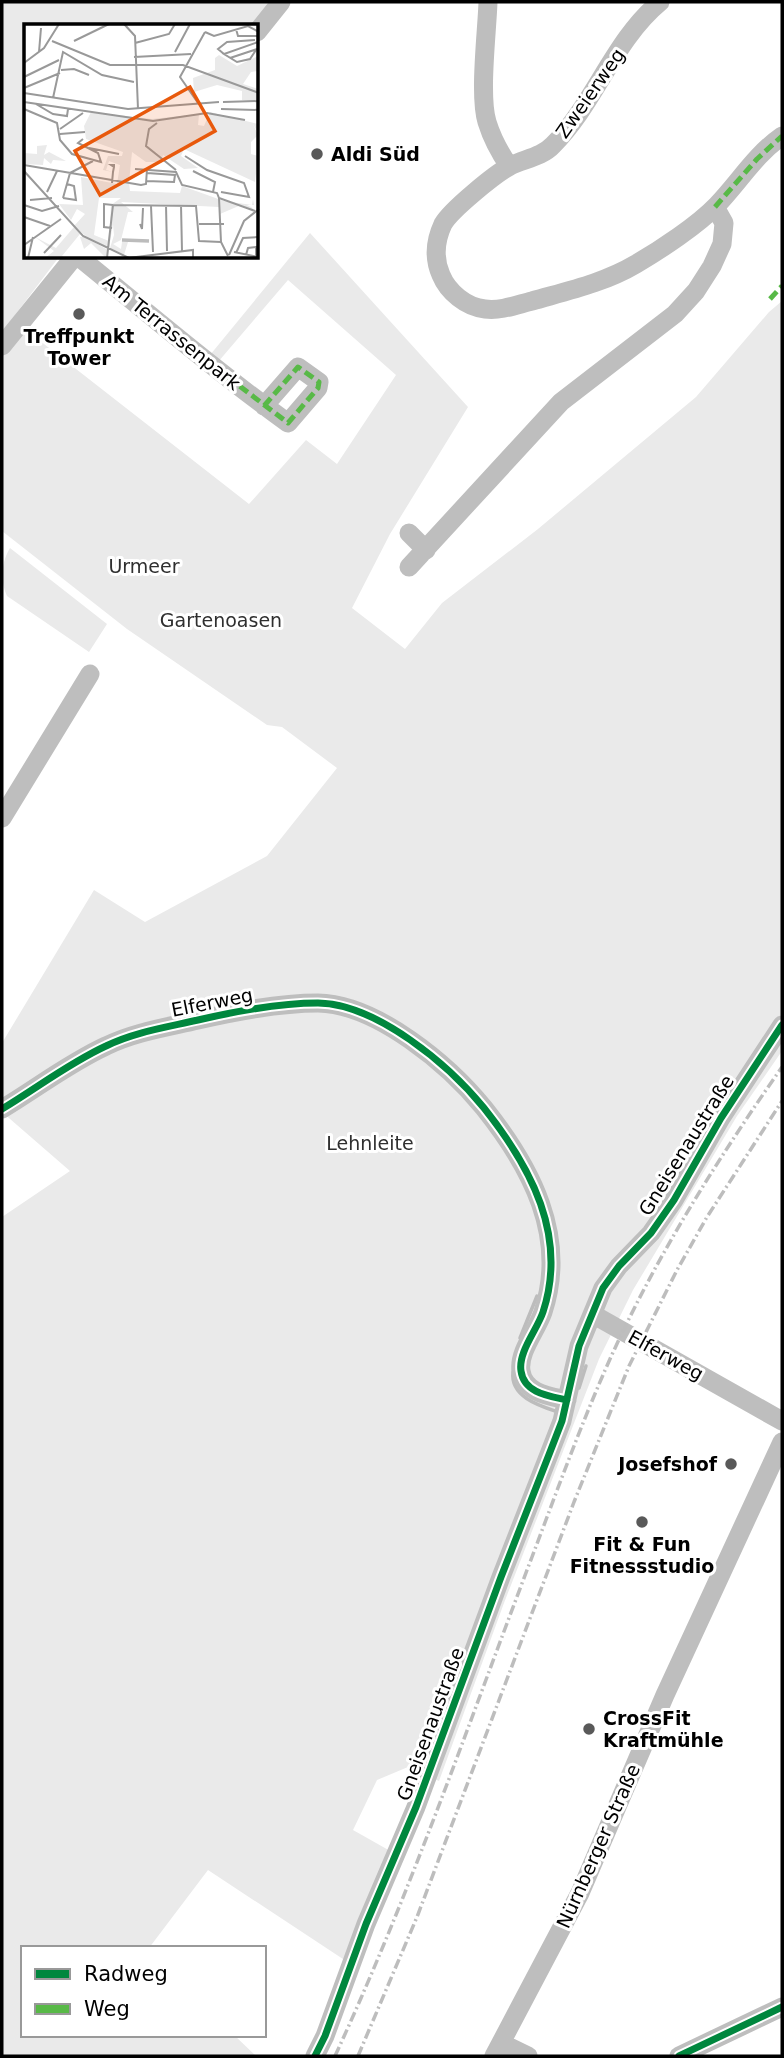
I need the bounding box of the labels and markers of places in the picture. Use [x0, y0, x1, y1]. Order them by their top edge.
place label: Aldi Süd [331, 143, 420, 165]
marker: Aldi Süd [309, 146, 325, 162]
marker: Treffpunkt Tower [71, 306, 87, 322]
place label: Treffpunkt Tower [24, 325, 134, 369]
place label: Josefshof [616, 1453, 718, 1475]
marker: Josefshof [723, 1456, 739, 1472]
marker: Fit & Fun Fitnessstudio [634, 1514, 650, 1530]
place label: Fit & Fun Fitnessstudio [570, 1533, 714, 1577]
place label: CrossFit Kraftmühle [603, 1707, 724, 1751]
marker: CrossFit Kraftmühle [581, 1721, 597, 1737]

